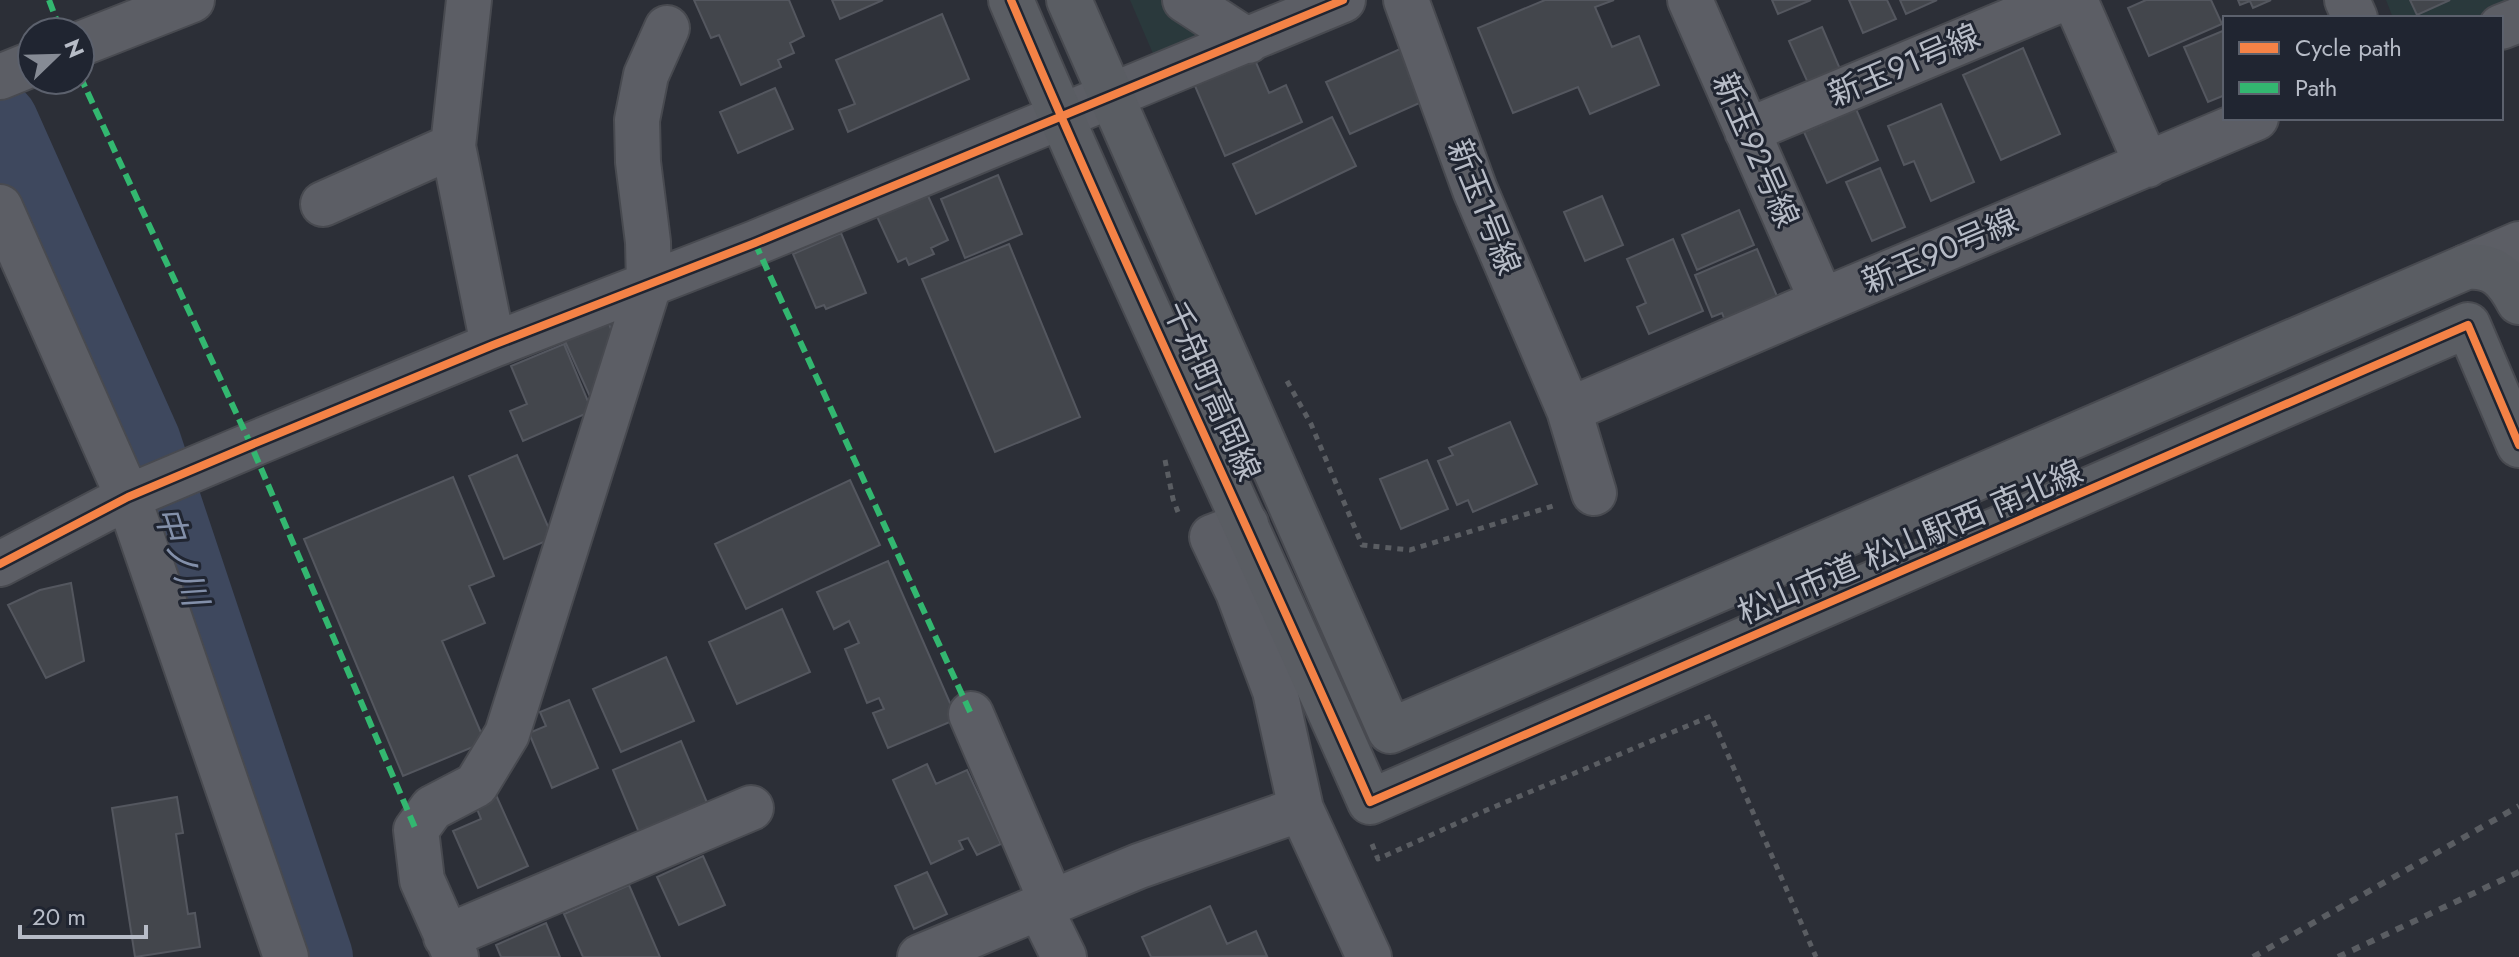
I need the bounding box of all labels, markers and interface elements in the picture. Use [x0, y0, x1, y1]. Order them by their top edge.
street label: 新玉91号線 [1821, 12, 1987, 118]
north arrow [16, 16, 96, 96]
legend [2223, 16, 2503, 120]
text: Cycle path [2295, 30, 2402, 65]
text: N [56, 34, 93, 62]
street label: 新玉92号線 [1702, 65, 1810, 235]
text: Path [2295, 70, 2337, 105]
street label: 新玉1号線 [1436, 132, 1532, 282]
street label: 新玉90号線 [1855, 197, 2025, 305]
street label: 千舟町高岡線 [1152, 294, 1272, 488]
street label: 松山市道 松山駅西 南北線 [1730, 448, 2090, 636]
water label: 中ノ川 [142, 500, 221, 615]
scale bar [20, 889, 146, 939]
text: 20 m [32, 899, 86, 934]

